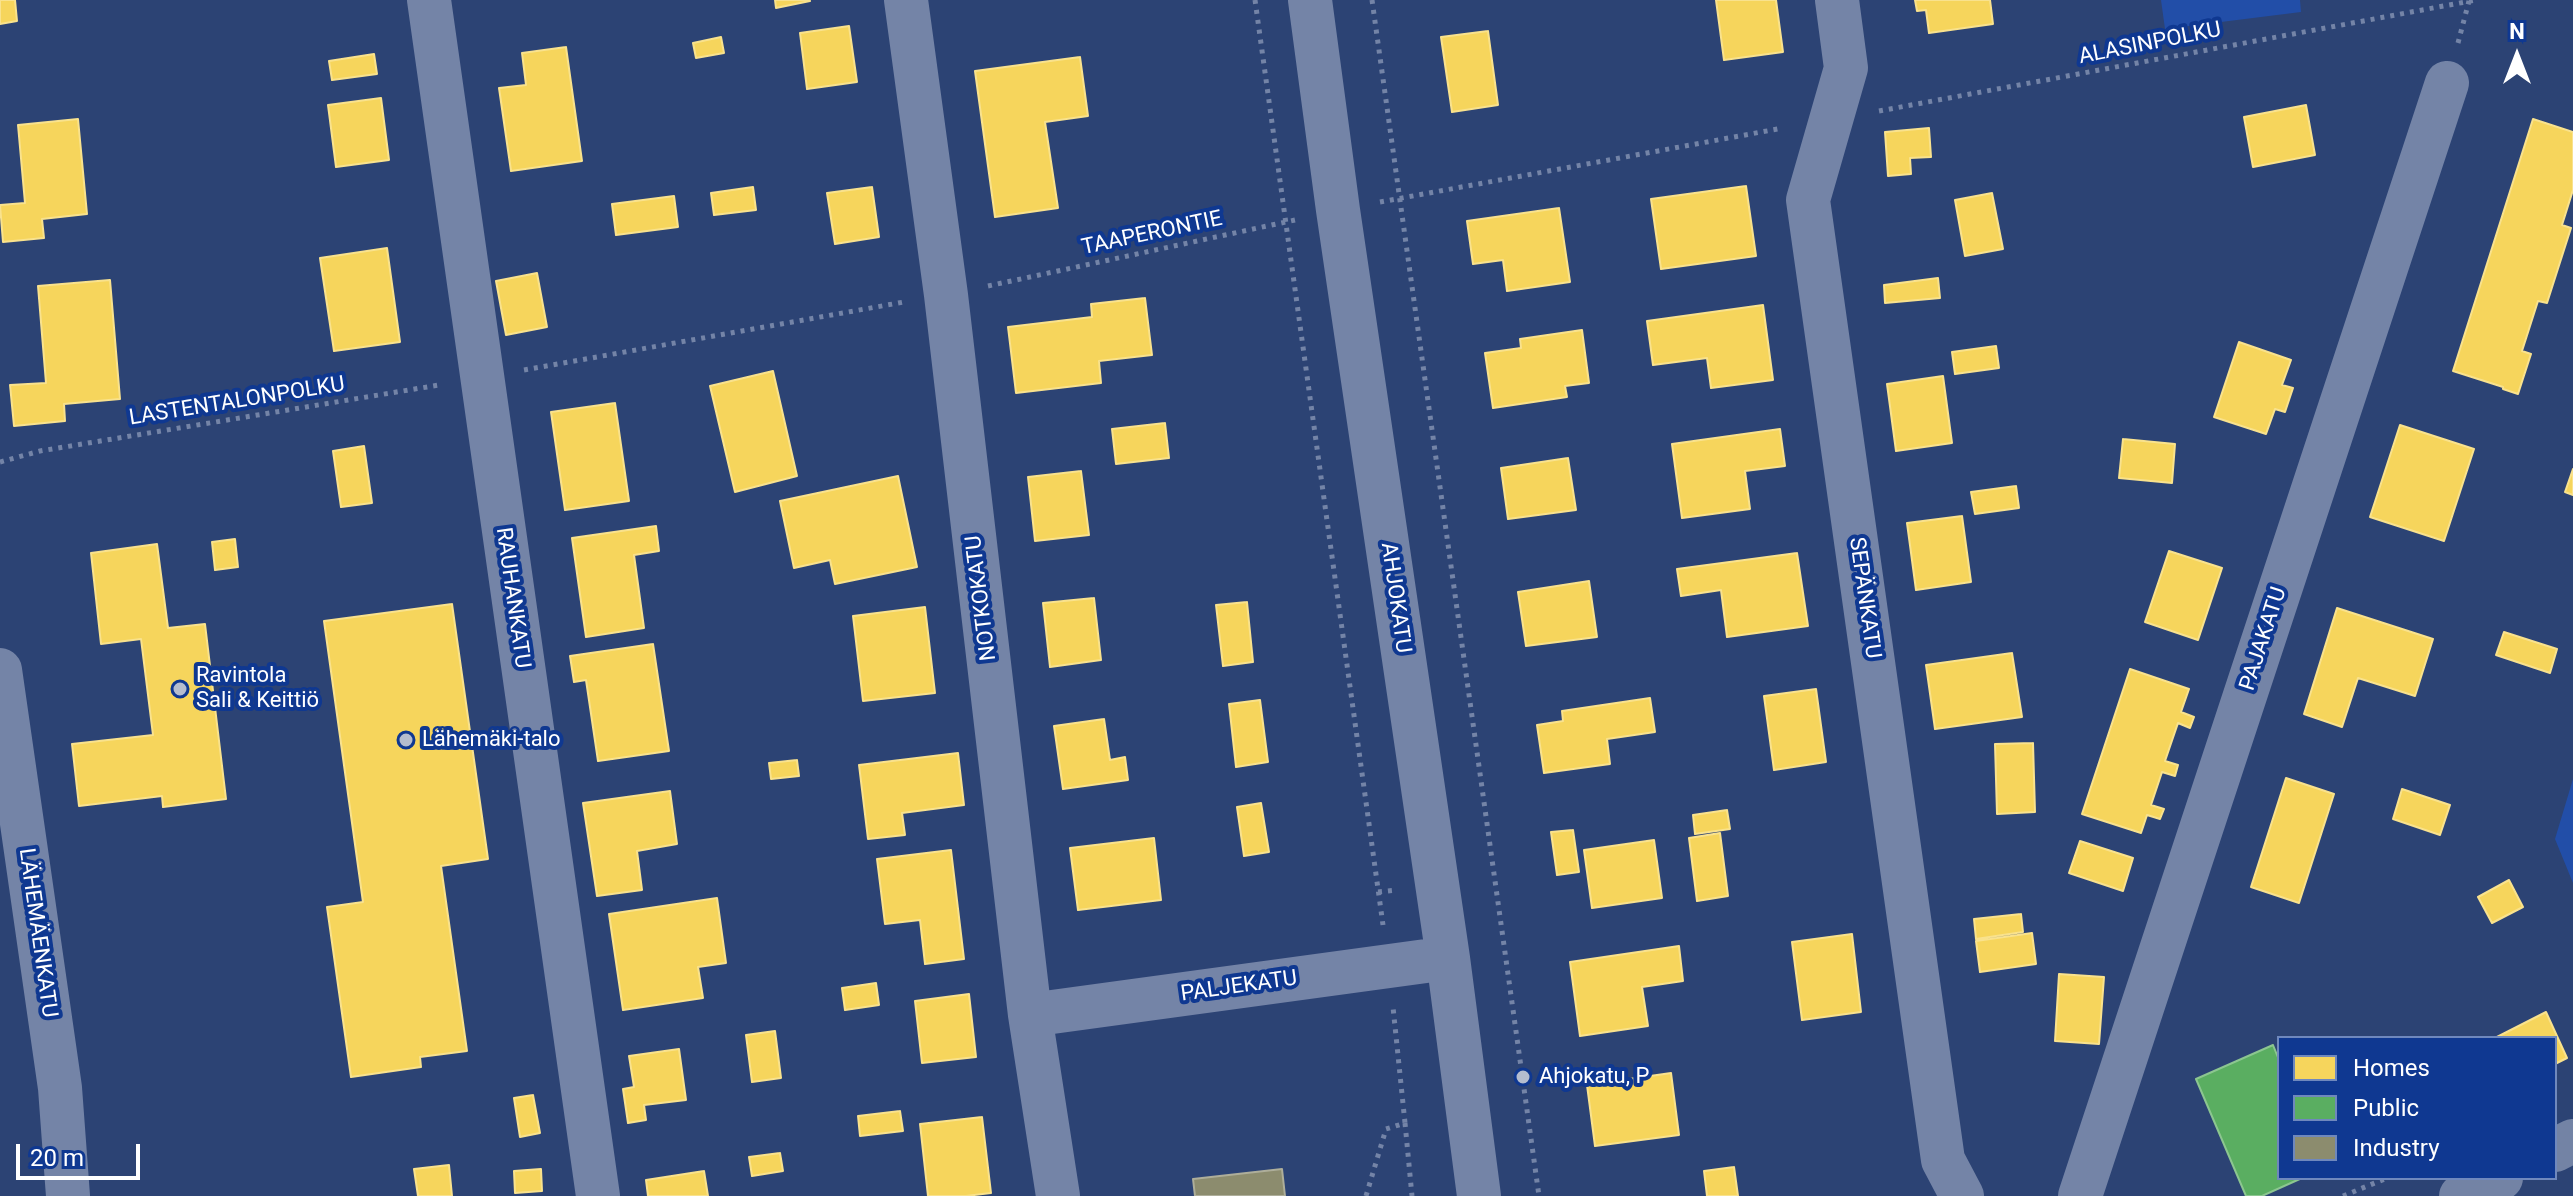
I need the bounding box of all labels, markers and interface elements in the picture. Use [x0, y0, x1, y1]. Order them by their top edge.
north arrow [2477, 16, 2557, 96]
street label: ALASINPOLKU [2077, 17, 2223, 71]
text: N [2509, 19, 2525, 44]
street label: TAAPERONTIE [1079, 206, 1225, 262]
street label: LASTENTALONPOLKU [127, 372, 347, 432]
street label: RAUHANKATU [489, 526, 535, 670]
street label: NOTKOKATU [961, 534, 1003, 662]
street label: SEPÄNKATU [1842, 536, 1886, 660]
street label: AHJOKATU [1374, 541, 1416, 655]
street label: PAJAKATU [2235, 584, 2293, 694]
place label: Ravintola Sali & Keittiö [196, 663, 319, 714]
marker: Ravintola Sali & Keittiö [171, 680, 189, 698]
place label: Lähemäki-talo [422, 727, 560, 753]
marker: Lähemäki-talo [397, 731, 415, 749]
street label: LÄHEMÄENKATU [12, 847, 62, 1019]
street label: PALJEKATU [1179, 966, 1299, 1008]
legend [2277, 1036, 2557, 1180]
text: Homes [2353, 1054, 2430, 1082]
place label: Ahjokatu, P [1539, 1064, 1649, 1090]
marker: Ahjokatu, P [1514, 1068, 1532, 1086]
text: Public [2353, 1094, 2419, 1122]
scale bar [20, 1128, 144, 1178]
text: Industry [2353, 1134, 2439, 1162]
text: 20 m [30, 1144, 84, 1172]

